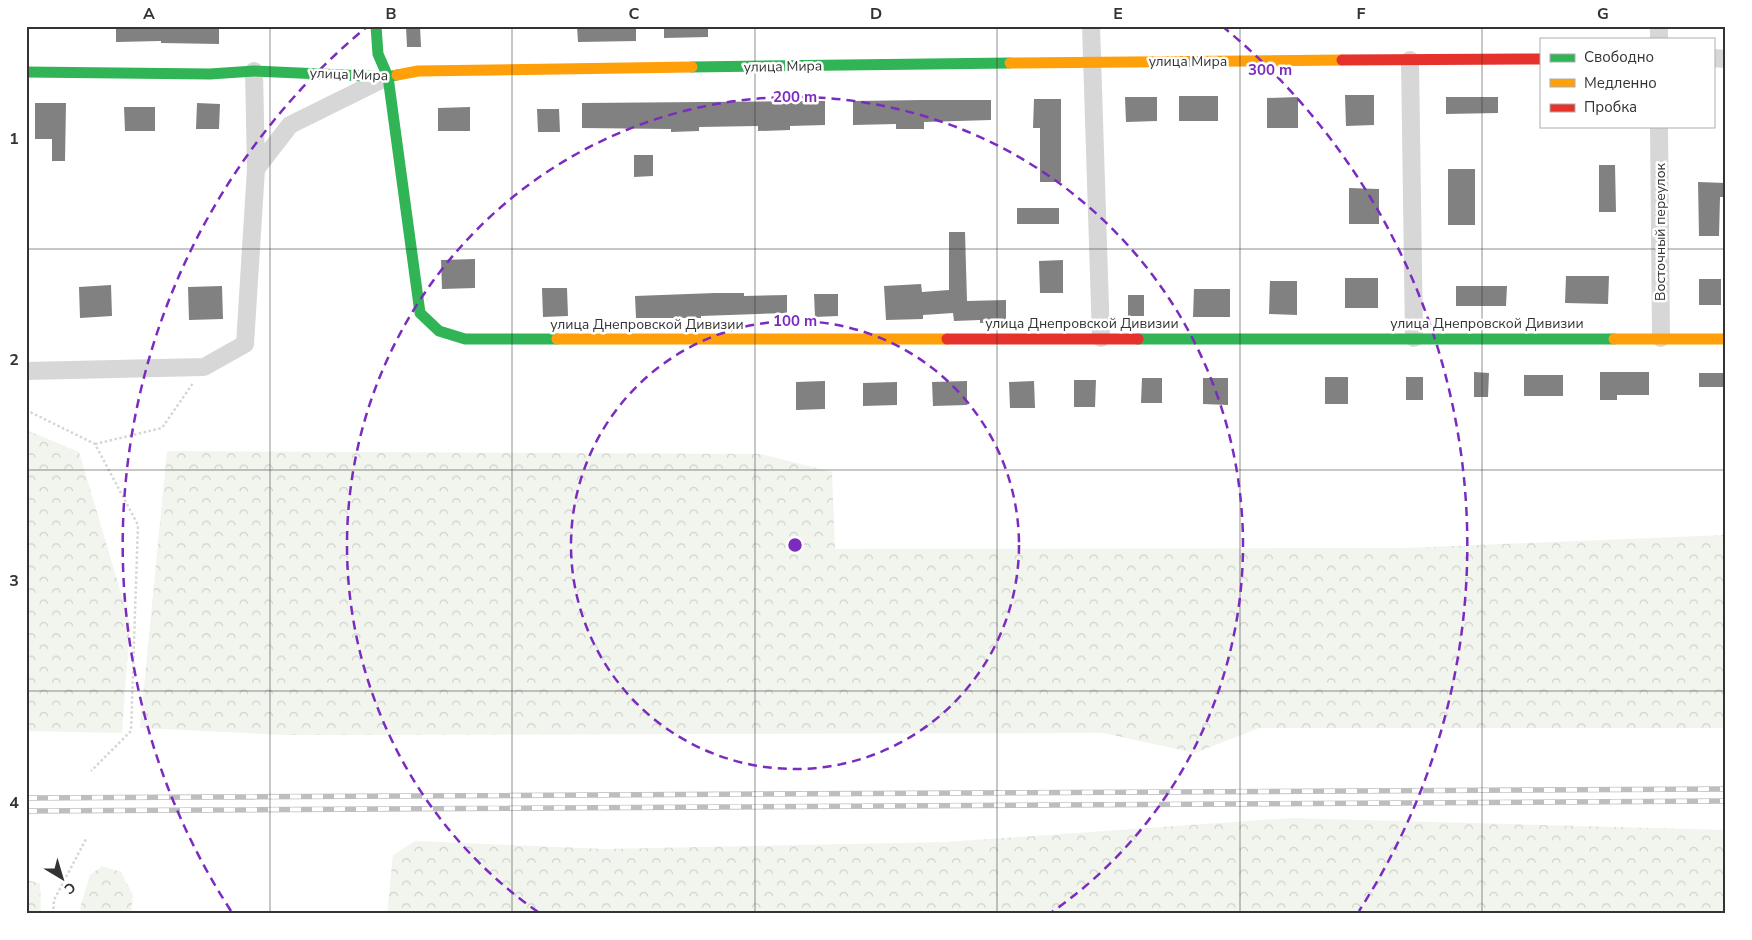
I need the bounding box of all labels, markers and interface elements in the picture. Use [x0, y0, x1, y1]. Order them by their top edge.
text: A [143, 3, 155, 25]
text: B [385, 3, 397, 25]
text: C [629, 3, 640, 25]
text: D [870, 3, 882, 25]
text: E [1113, 3, 1123, 25]
text: F [1357, 3, 1366, 25]
text: G [1597, 3, 1609, 25]
legend [1540, 38, 1714, 128]
text: Свободно [1584, 47, 1654, 67]
street label: улица Мира [1149, 52, 1227, 71]
street label: улица Мира [744, 56, 822, 77]
text: 300 m [1248, 60, 1292, 80]
street label: улица Мира [309, 64, 389, 85]
text: Медленно [1584, 73, 1657, 93]
text: 200 m [773, 87, 817, 107]
text: Пробка [1584, 97, 1637, 117]
text: 1 [9, 128, 19, 150]
street label: Восточный переулок [1651, 162, 1670, 301]
text: 100 m [773, 311, 817, 331]
street label: улица Днепровской Дивизии [985, 314, 1179, 333]
street label: улица Днепровской Дивизии [1390, 314, 1584, 333]
street label: улица Днепровской Дивизии [550, 315, 744, 334]
text: 2 [9, 349, 19, 371]
centre of rings [786, 536, 804, 554]
text: 3 [9, 570, 19, 592]
text: 4 [9, 792, 19, 814]
north arrow [38, 852, 88, 902]
text: С [60, 877, 79, 899]

